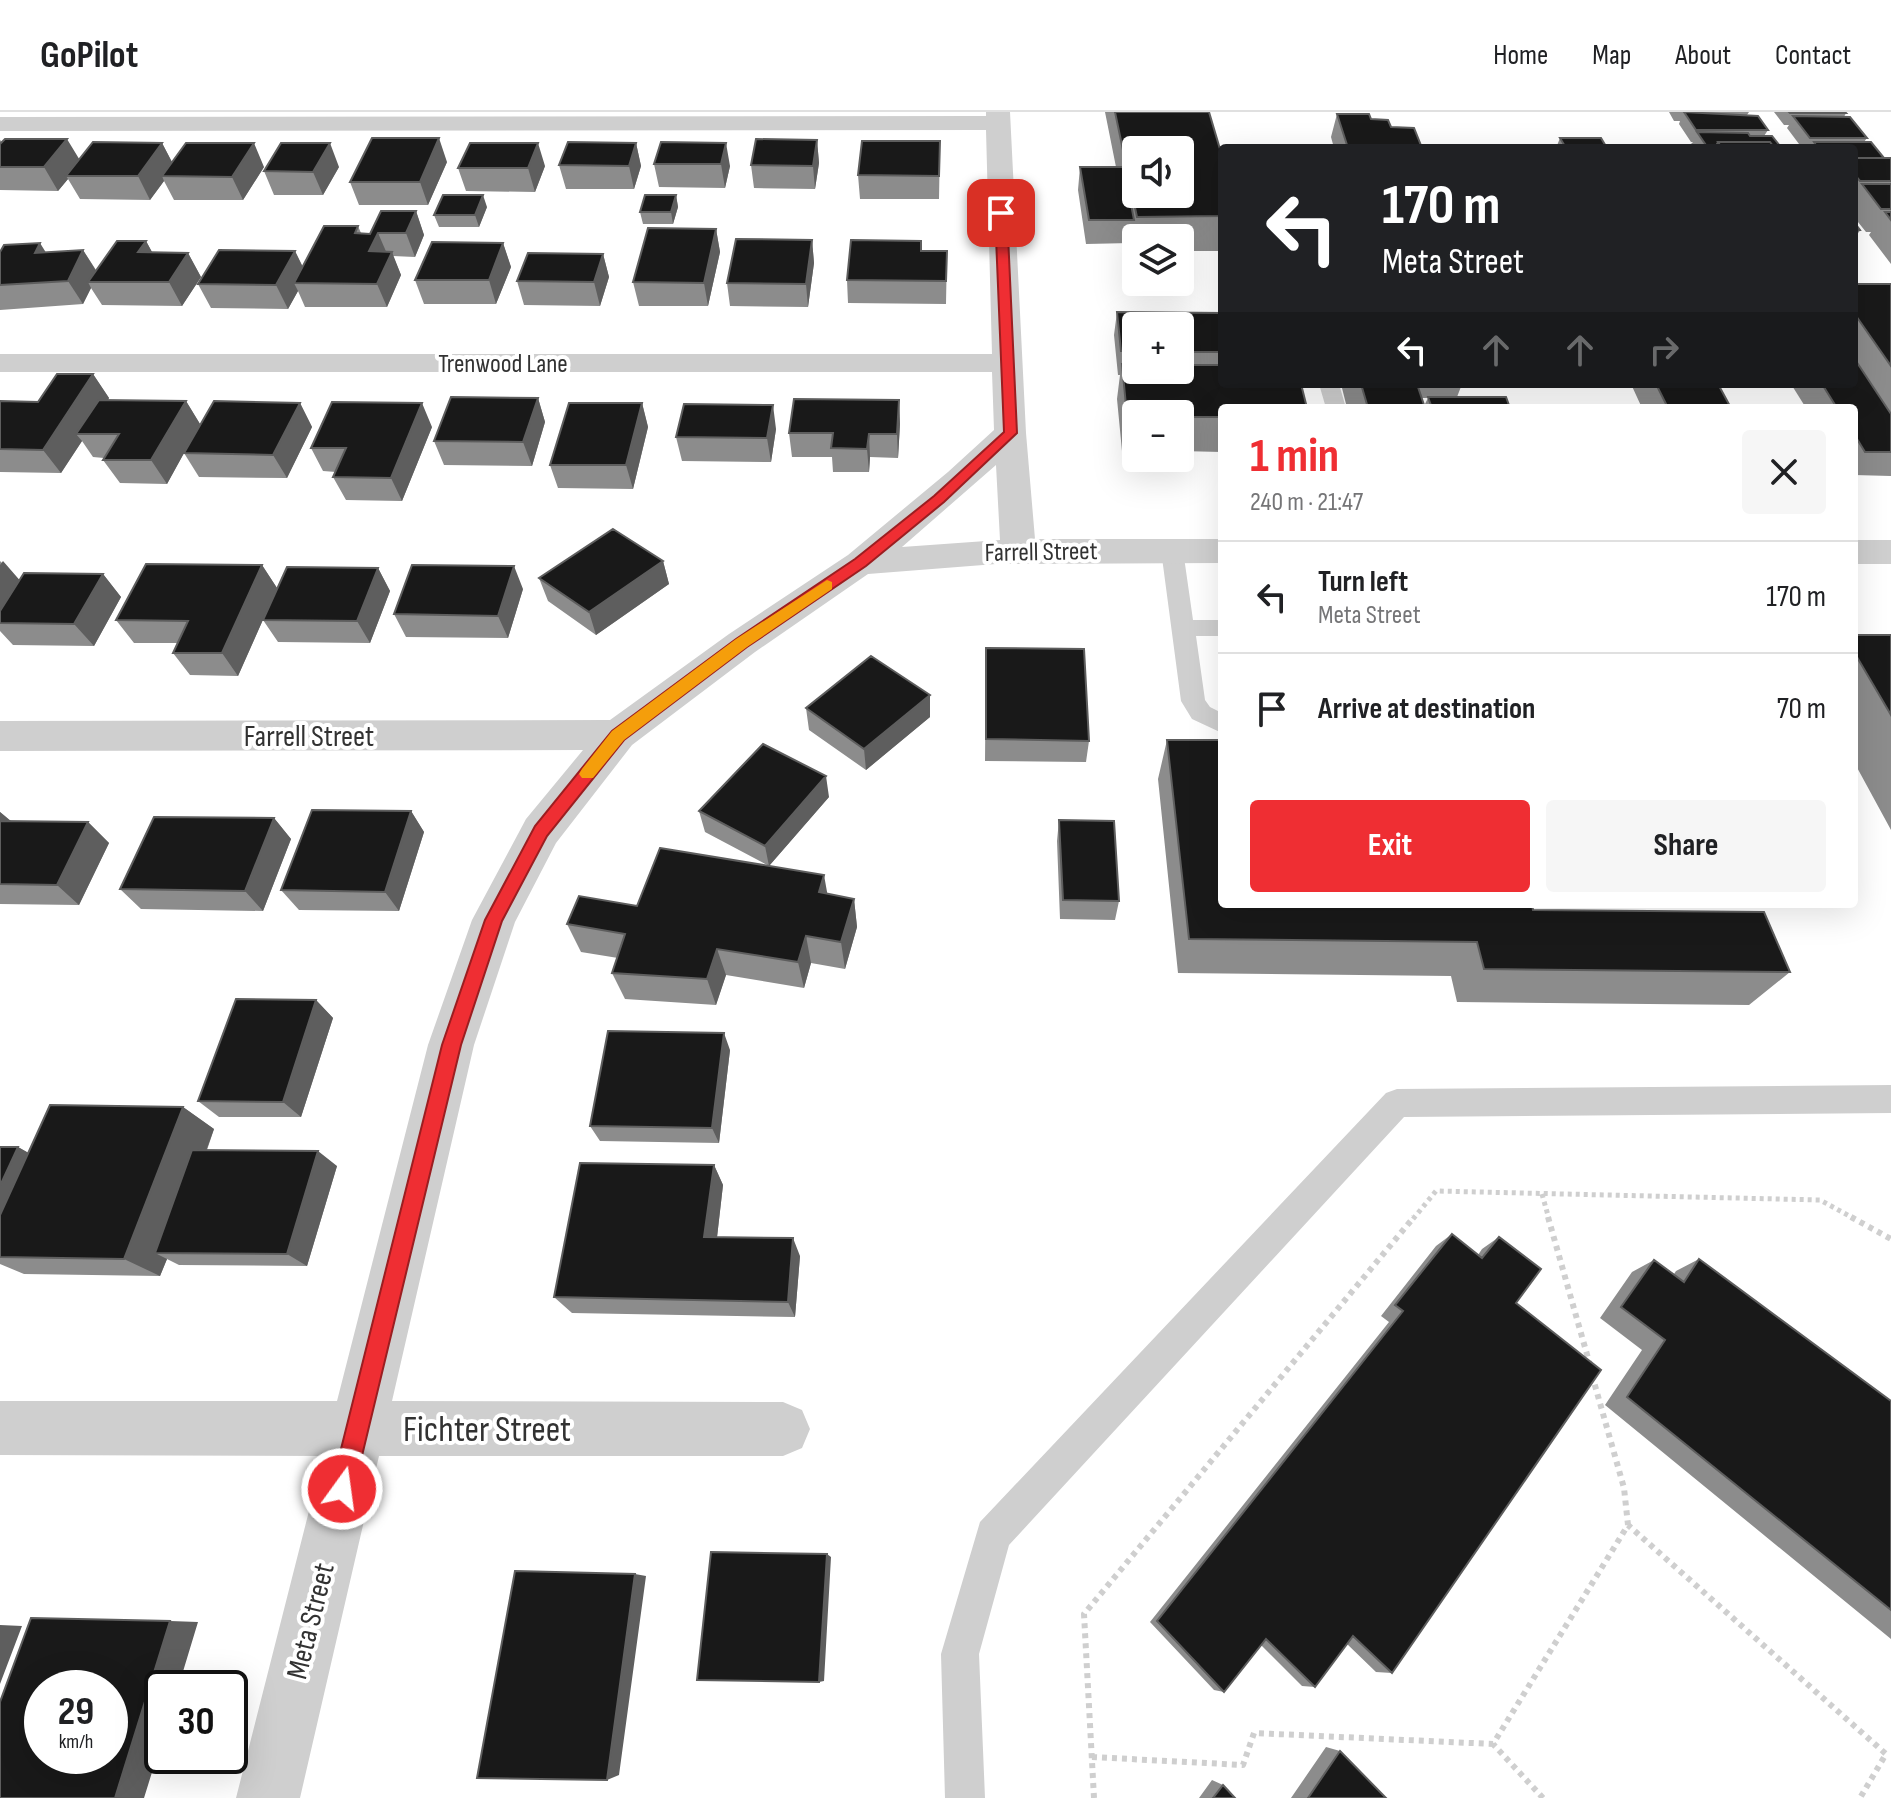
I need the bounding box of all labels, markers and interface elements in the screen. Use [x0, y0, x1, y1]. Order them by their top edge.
text: GoPilot [40, 33, 138, 78]
text: Home [1493, 39, 1548, 72]
text: Map [1592, 39, 1631, 72]
text: About [1675, 39, 1731, 72]
text: Contact [1775, 39, 1851, 72]
map controls [1122, 136, 1194, 472]
button: sound [1122, 136, 1194, 208]
text: 170 m [1382, 173, 1500, 240]
icon: left [1250, 176, 1354, 280]
pin [967, 179, 1035, 247]
icon: arrive [979, 191, 1023, 235]
button: layers [1122, 224, 1194, 296]
text: Meta Street [1382, 241, 1524, 284]
button: + [1122, 312, 1194, 384]
icon: left [1390, 328, 1434, 372]
icon: ahead [1474, 328, 1518, 372]
icon: ahead [1558, 328, 1602, 372]
icon: right [1642, 328, 1686, 372]
street label: Trenwood Lane [438, 349, 568, 380]
button: − [1122, 400, 1194, 472]
text: 1 min [1250, 428, 1339, 485]
button: close [1742, 430, 1826, 514]
text: 240 m · 21:47 [1250, 487, 1363, 518]
street label: Farrell Street [984, 536, 1098, 569]
text: Turn left [1318, 564, 1408, 600]
icon: left [1250, 575, 1294, 619]
text: 170 m [1766, 579, 1826, 615]
text: Meta Street [1318, 600, 1421, 631]
icon: arrive [1250, 687, 1294, 731]
text: Arrive at destination [1318, 691, 1535, 727]
text: 70 m [1777, 691, 1826, 727]
street label: Farrell Street [244, 719, 374, 755]
button: Exit [1250, 800, 1530, 892]
button: Share [1546, 800, 1826, 892]
street label: Fichter Street [403, 1409, 571, 1452]
position arrow [300, 1447, 384, 1531]
street label: Meta Street [279, 1559, 343, 1683]
speed limit sign: 30 [144, 1670, 248, 1774]
text: 29 [58, 1688, 94, 1736]
text: km/h [59, 1730, 93, 1754]

